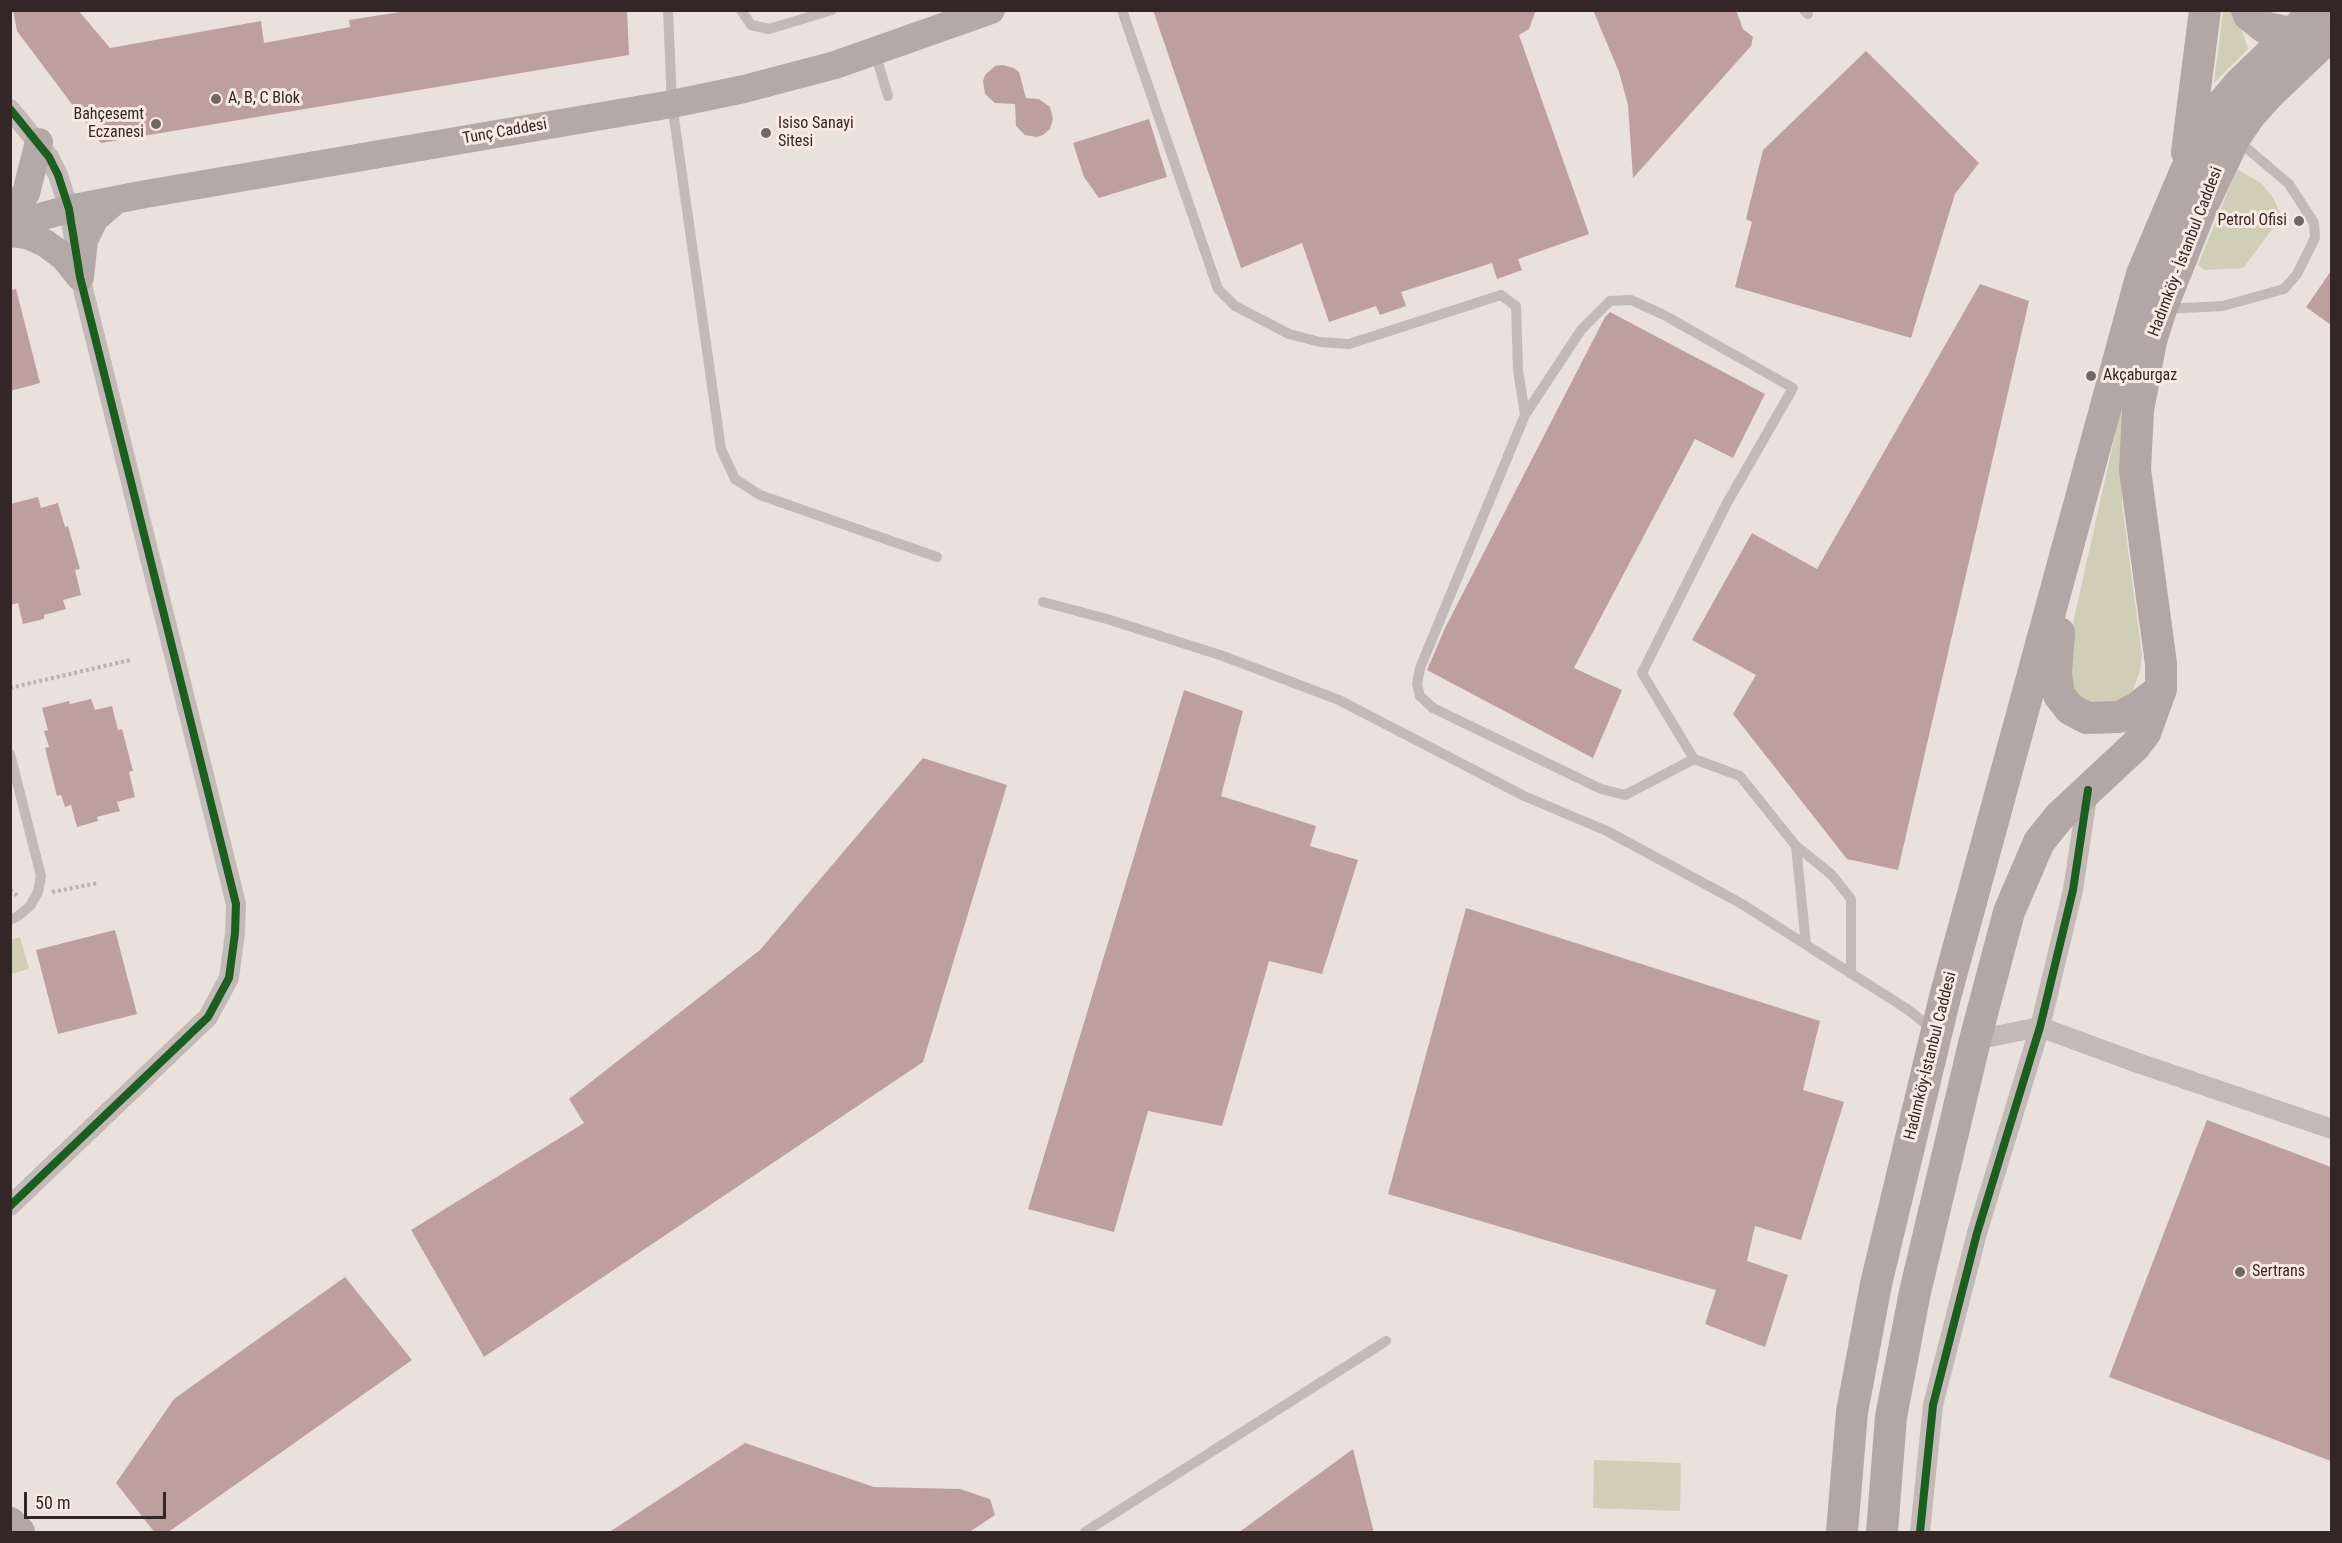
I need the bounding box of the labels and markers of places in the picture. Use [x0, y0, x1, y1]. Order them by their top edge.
place label: A, B, C Blok [228, 89, 300, 109]
marker: A, B, C Blok [209, 92, 223, 106]
place label: Bahçesemt Eczanesi [73, 105, 144, 143]
place label: Isiso Sanayi Sitesi [778, 114, 854, 152]
marker: Bahçesemt Eczanesi [149, 117, 163, 131]
marker: Isiso Sanayi Sitesi [759, 126, 773, 140]
place label: Petrol Ofisi [2217, 211, 2287, 231]
marker: Petrol Ofisi [2292, 214, 2306, 228]
place label: Akçaburgaz [2103, 366, 2177, 386]
marker: Akçaburgaz [2084, 369, 2098, 383]
place label: Sertrans [2252, 1262, 2305, 1282]
marker: Sertrans [2233, 1265, 2247, 1279]

